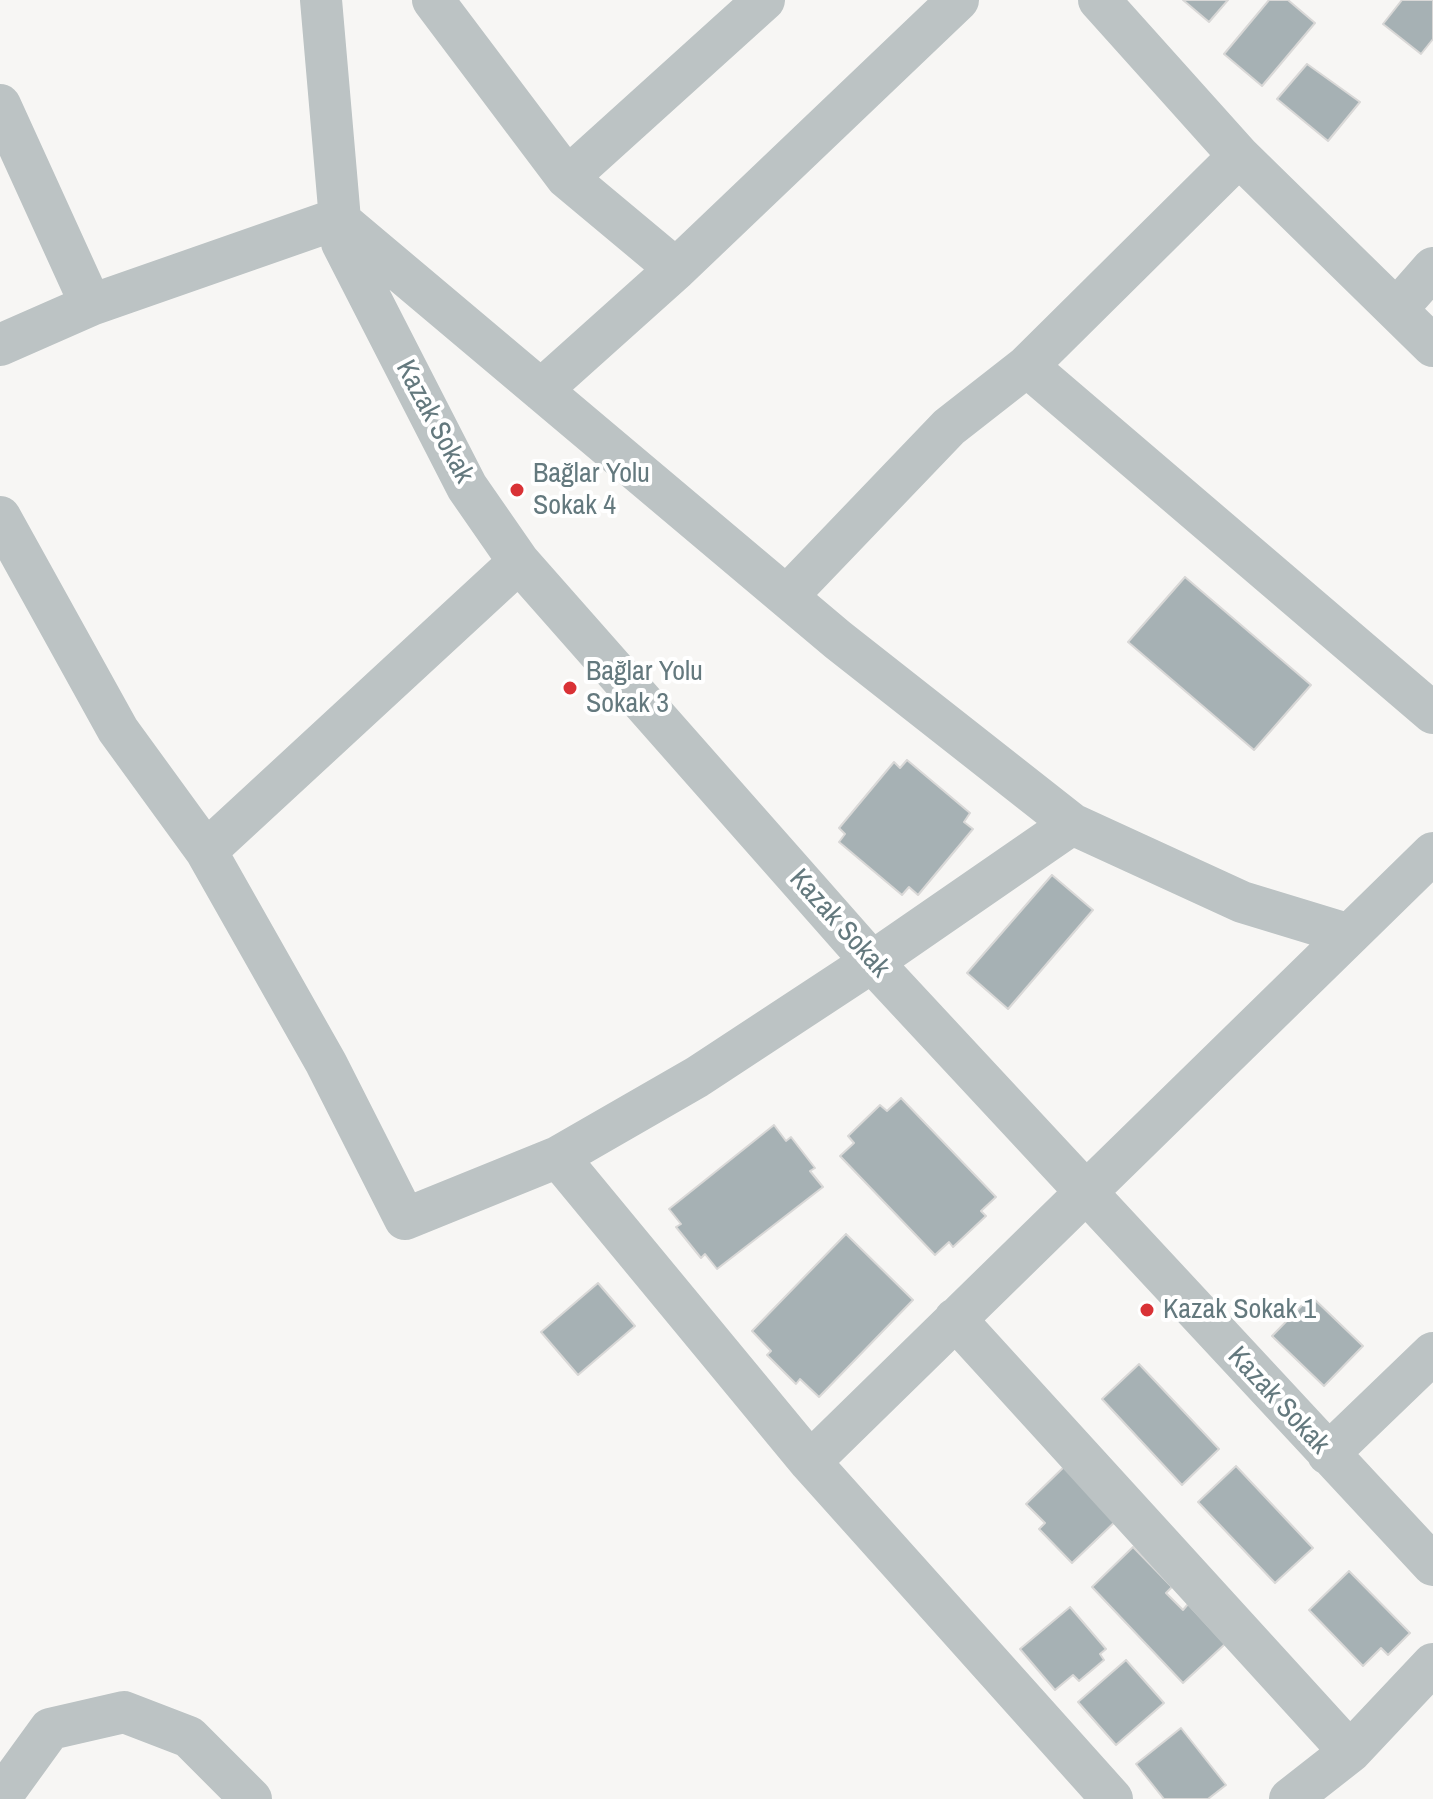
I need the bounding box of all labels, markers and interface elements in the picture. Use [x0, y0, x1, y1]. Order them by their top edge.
street label: Kazak Sokak [388, 355, 480, 489]
place label: Bağlar Yolu Sokak 4 [533, 457, 650, 523]
marker: Bağlar Yolu Sokak 4 [508, 481, 526, 499]
place label: Bağlar Yolu Sokak 3 [586, 655, 703, 721]
marker: Bağlar Yolu Sokak 3 [561, 679, 579, 697]
street label: Kazak Sokak [782, 863, 896, 985]
place label: Kazak Sokak 1 [1163, 1293, 1316, 1327]
marker: Kazak Sokak 1 [1138, 1301, 1156, 1319]
street label: Kazak Sokak [1220, 1341, 1336, 1461]

